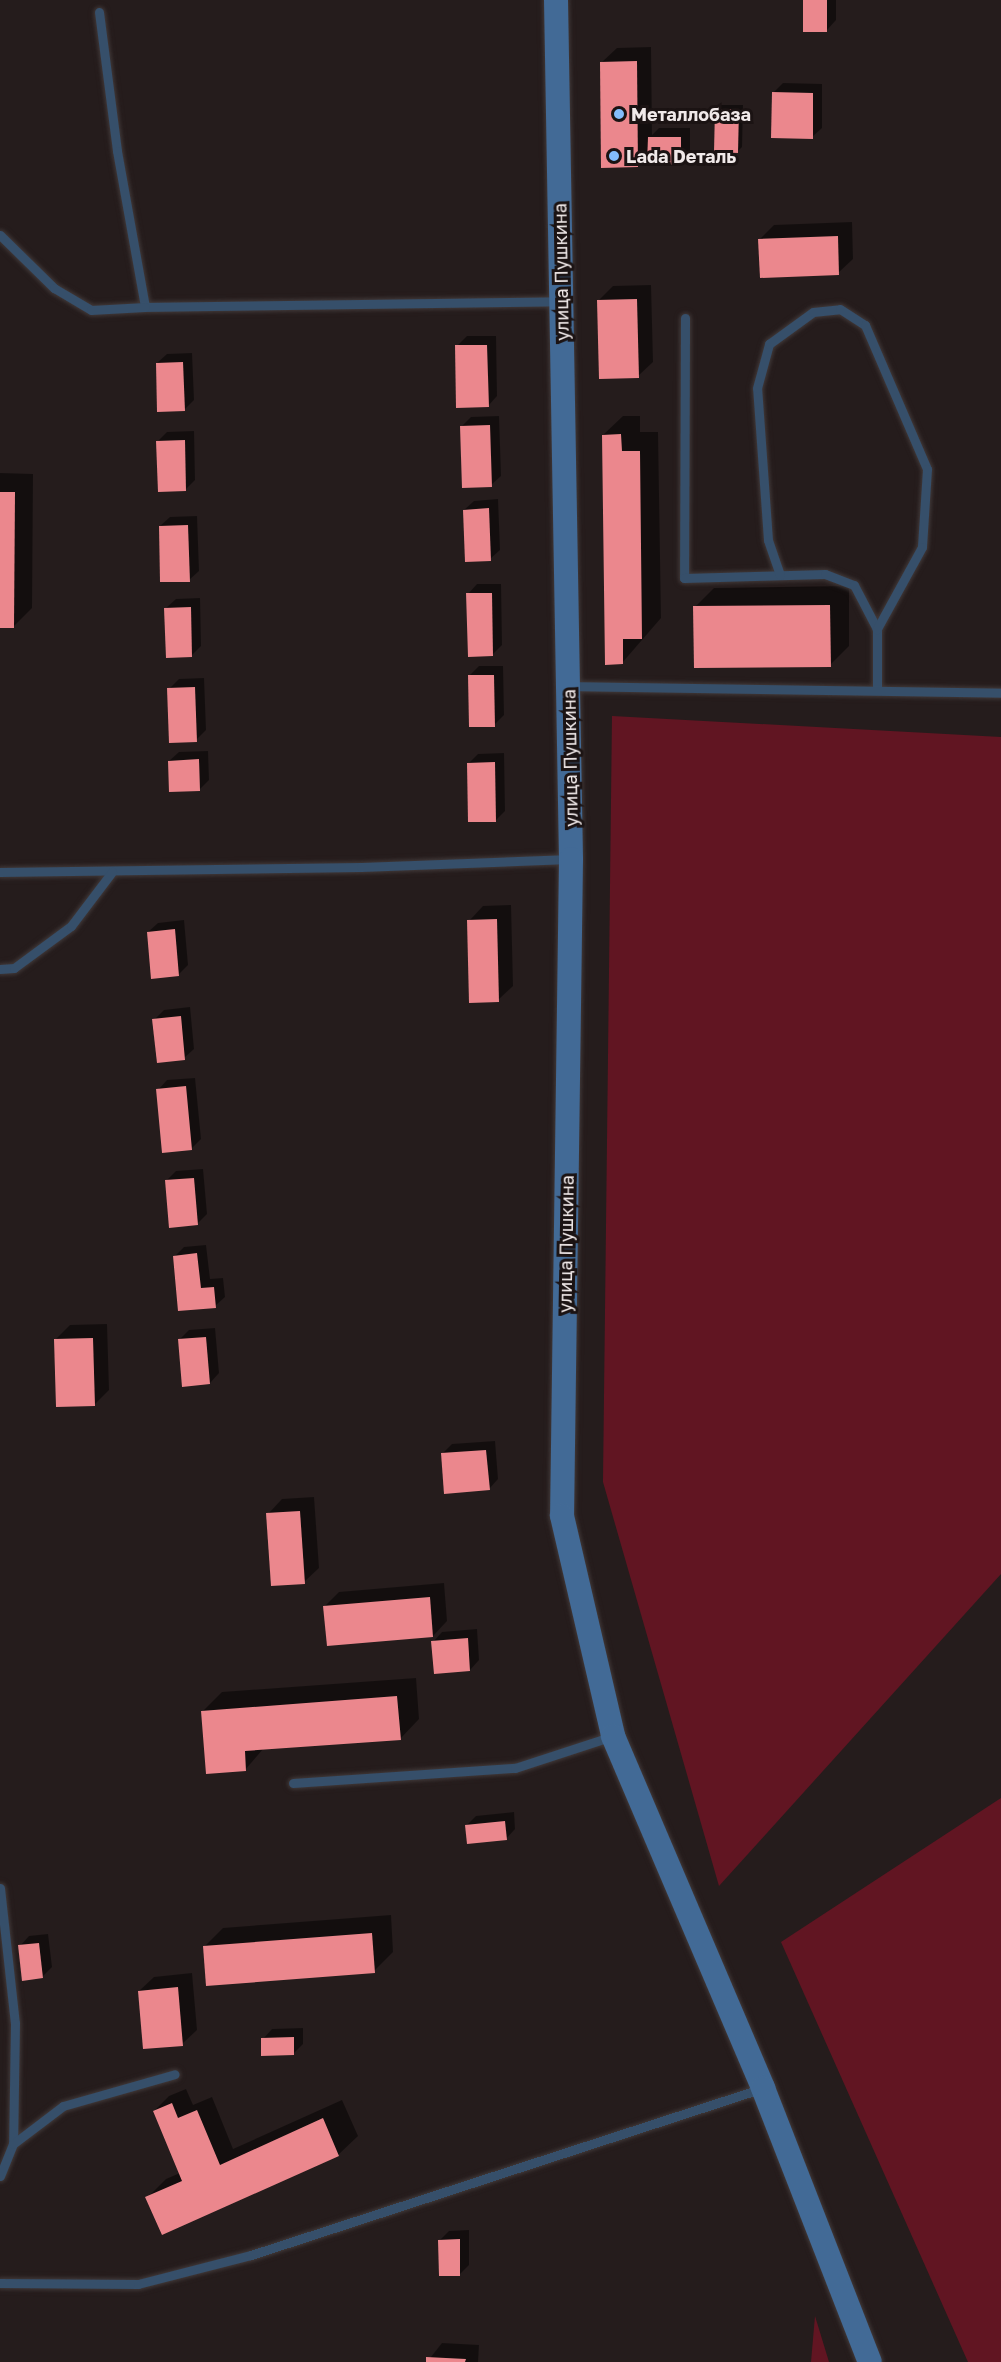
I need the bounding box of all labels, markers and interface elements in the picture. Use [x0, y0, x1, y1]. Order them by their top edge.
place label: Металлобаза [631, 103, 751, 125]
marker: Металлобаза [612, 107, 626, 121]
place label: Lada Dеталь [626, 145, 736, 167]
marker: Lada Dеталь [607, 149, 621, 163]
street label: улица Пушкина [549, 203, 573, 341]
street label: улица Пушкина [558, 689, 582, 827]
street label: улица Пушкина [554, 1175, 578, 1313]

